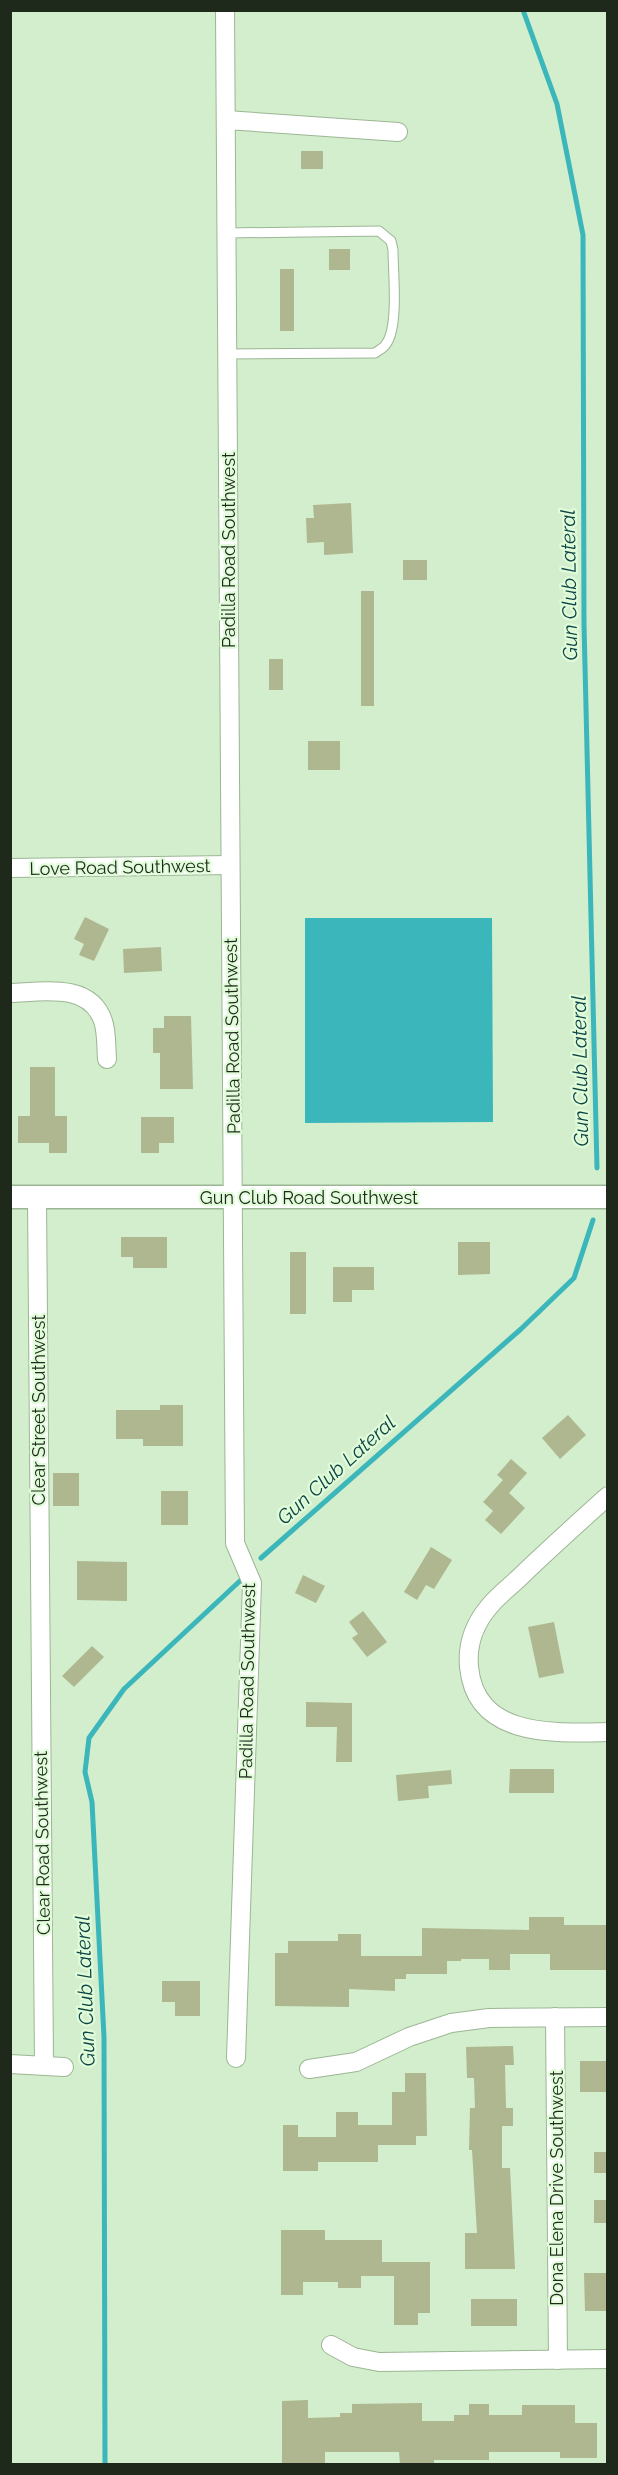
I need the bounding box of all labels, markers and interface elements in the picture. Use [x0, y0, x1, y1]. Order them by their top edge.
street label: Padilla Road Southwest [218, 452, 239, 648]
water label: Gun Club Lateral [556, 509, 582, 661]
street label: Love Road Southwest [29, 855, 211, 879]
street label: Padilla Road Southwest [220, 938, 244, 1134]
water label: Gun Club Lateral [567, 995, 593, 1147]
street label: Gun Club Road Southwest [200, 1187, 418, 1208]
street label: Clear Street Southwest [28, 1315, 49, 1505]
water label: Gun Club Lateral [272, 1410, 400, 1530]
street label: Padilla Road Southwest [235, 1583, 259, 1779]
street label: Clear Road Southwest [30, 1751, 54, 1935]
water label: Gun Club Lateral [70, 1915, 100, 2067]
street label: Dona Elena Drive Southwest [546, 2070, 567, 2306]

